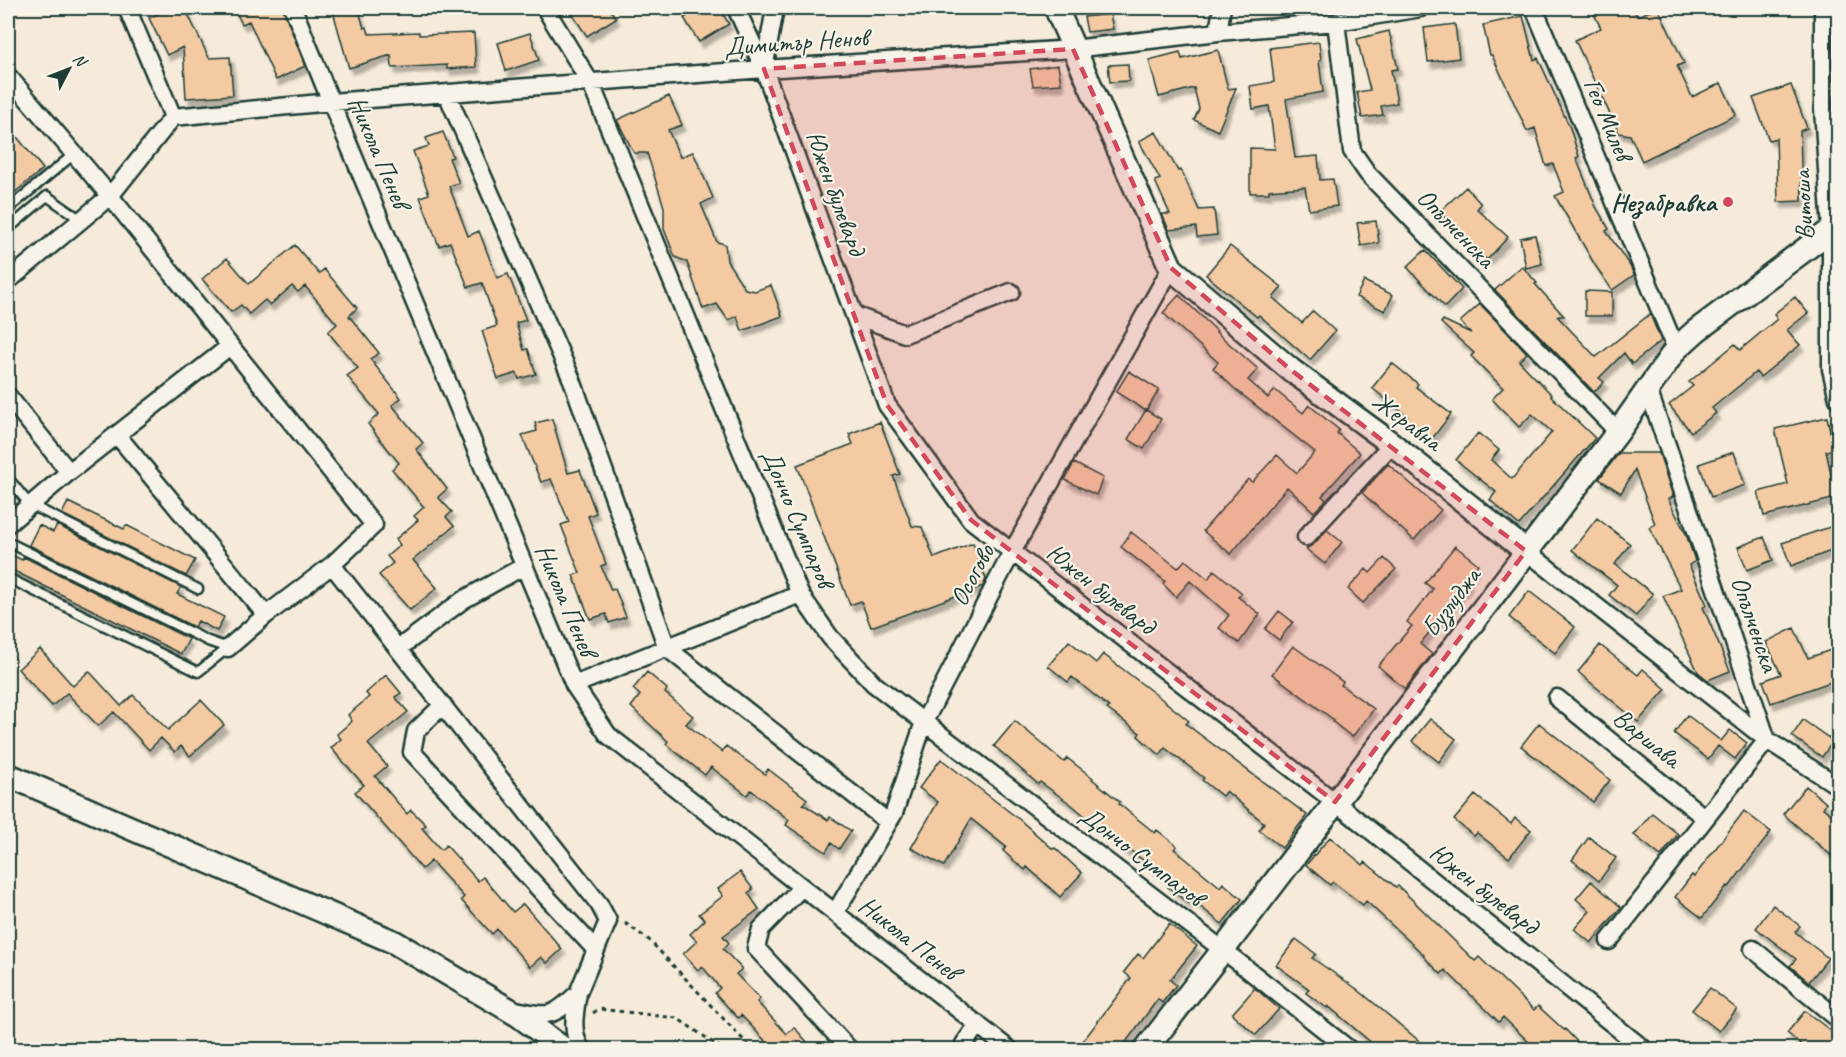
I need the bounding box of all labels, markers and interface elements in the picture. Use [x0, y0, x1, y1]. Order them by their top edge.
street label: Димитър Ненов [723, 20, 874, 63]
north arrow [39, 39, 99, 99]
text: N [69, 49, 92, 72]
street label: Гео Милев [1576, 73, 1642, 169]
street label: Никола Пенев [341, 91, 420, 219]
street label: Южен булевард [798, 126, 875, 262]
street label: Витоша [1785, 167, 1821, 241]
street label: Опълченска [1410, 181, 1503, 276]
place label: Незабравка [1611, 186, 1718, 219]
marker: Незабравка [1721, 195, 1735, 209]
street label: Жеравна [1365, 384, 1450, 459]
street label: Дончо Сумпаров [754, 444, 844, 597]
street label: Южен булевард [1040, 536, 1164, 644]
street label: Осогово [942, 537, 1003, 611]
street label: Никола Пенев [528, 539, 607, 667]
street label: Бузлуджа [1414, 559, 1490, 644]
street label: Опълченска [1723, 572, 1787, 678]
street label: Варшава [1607, 701, 1689, 777]
street label: Дончо Сумпаров [1073, 799, 1215, 916]
street label: Южен булевард [1423, 836, 1547, 944]
street label: Никола Пенев [852, 889, 971, 991]

